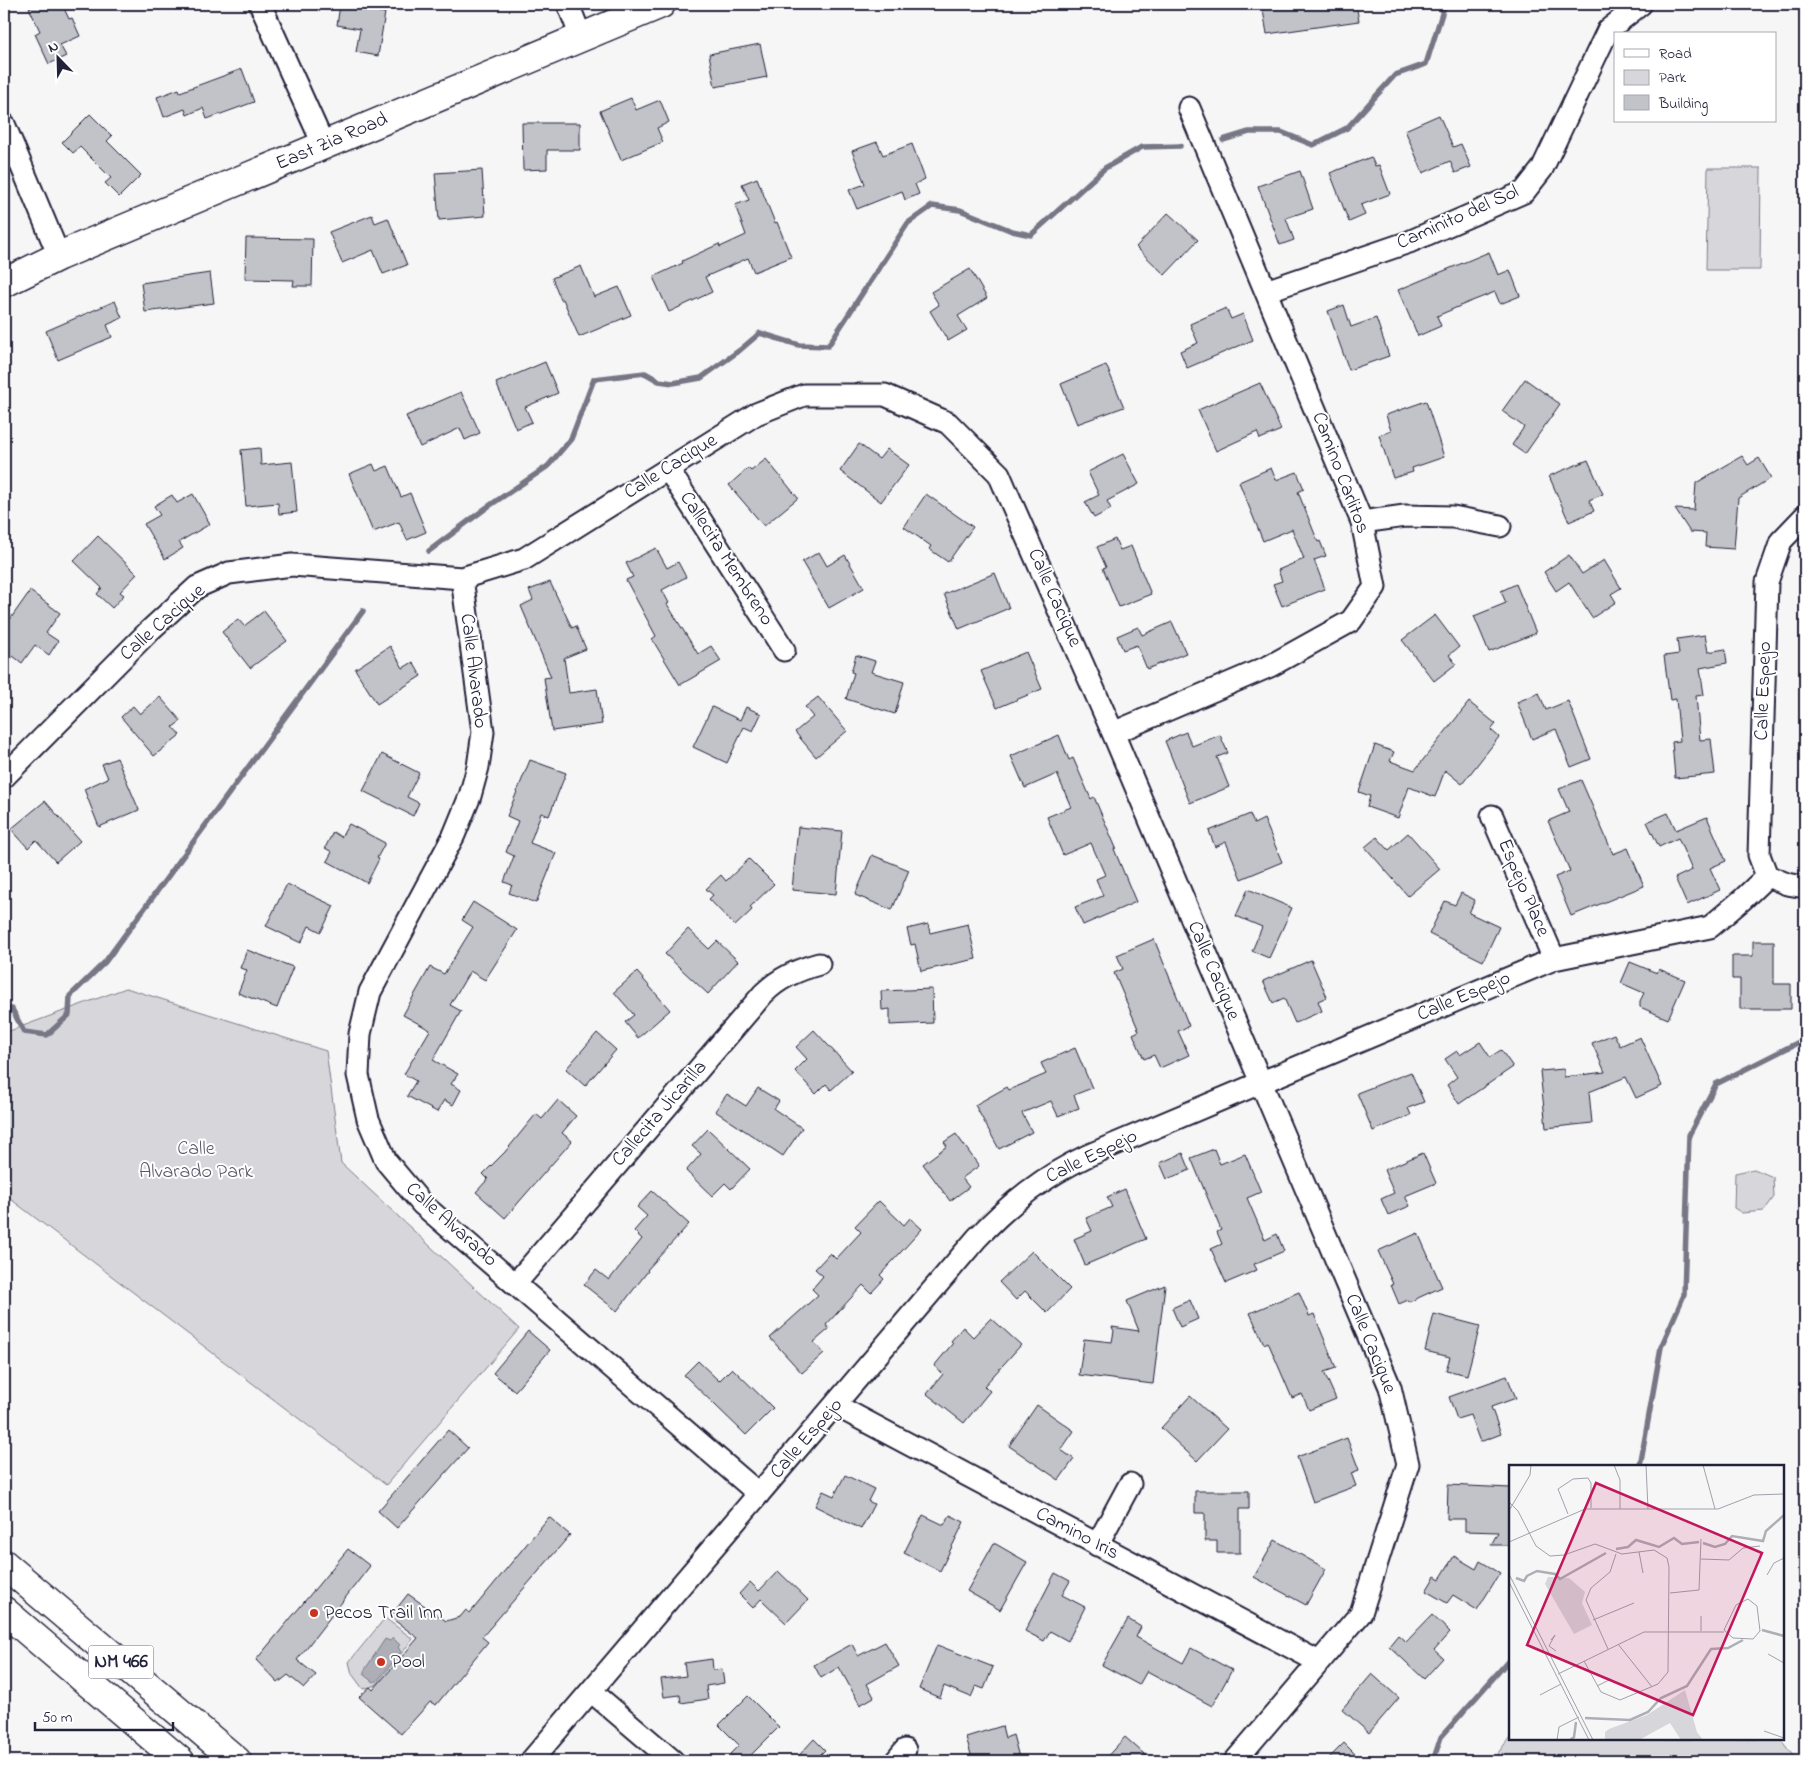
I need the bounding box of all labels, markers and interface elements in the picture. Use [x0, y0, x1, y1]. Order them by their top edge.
north arrow [32, 32, 82, 82]
legend [1614, 32, 1776, 122]
text: N [45, 36, 62, 59]
text: Road [1659, 43, 1692, 65]
text: Park [1659, 67, 1687, 89]
text: Building [1658, 93, 1708, 116]
street label: East Zia Road [272, 105, 392, 179]
street label: Caminito del Sol [1392, 178, 1524, 258]
street label: Camino Carlitos [1303, 408, 1377, 538]
street label: Calle Cacique [619, 427, 723, 507]
street label: Callecita Membreno [672, 486, 780, 632]
street label: Calle Cacique [1019, 544, 1089, 652]
street label: Calle Cacique [114, 577, 212, 669]
street label: Calle Alvarado [452, 612, 494, 730]
street label: Calle Espejo [1748, 641, 1780, 741]
street label: Espejo Place [1489, 835, 1557, 942]
street label: Calle Cacique [1179, 917, 1247, 1025]
street label: Calle Espejo [1413, 964, 1515, 1030]
street label: Callecita Jicarilla [605, 1054, 715, 1174]
street label: Calle Espejo [1041, 1122, 1143, 1192]
park label: Calle Alvarado Park [139, 1135, 253, 1187]
street label: Calle Alvarado [398, 1176, 504, 1274]
street label: Calle Cacique [1337, 1290, 1403, 1398]
street label: Calle Espejo [764, 1392, 850, 1486]
inset map [1509, 1465, 1784, 1740]
street label: Camino Iris [1030, 1500, 1124, 1568]
place label: Pecos Trail Inn [324, 1599, 443, 1628]
marker: Pecos Trail Inn [308, 1607, 320, 1619]
road number: NM 466 [88, 1645, 154, 1678]
place label: Pool [391, 1648, 425, 1677]
marker: Pool [375, 1656, 387, 1668]
scale bar [35, 1700, 172, 1732]
text: 50 m [42, 1707, 73, 1729]

